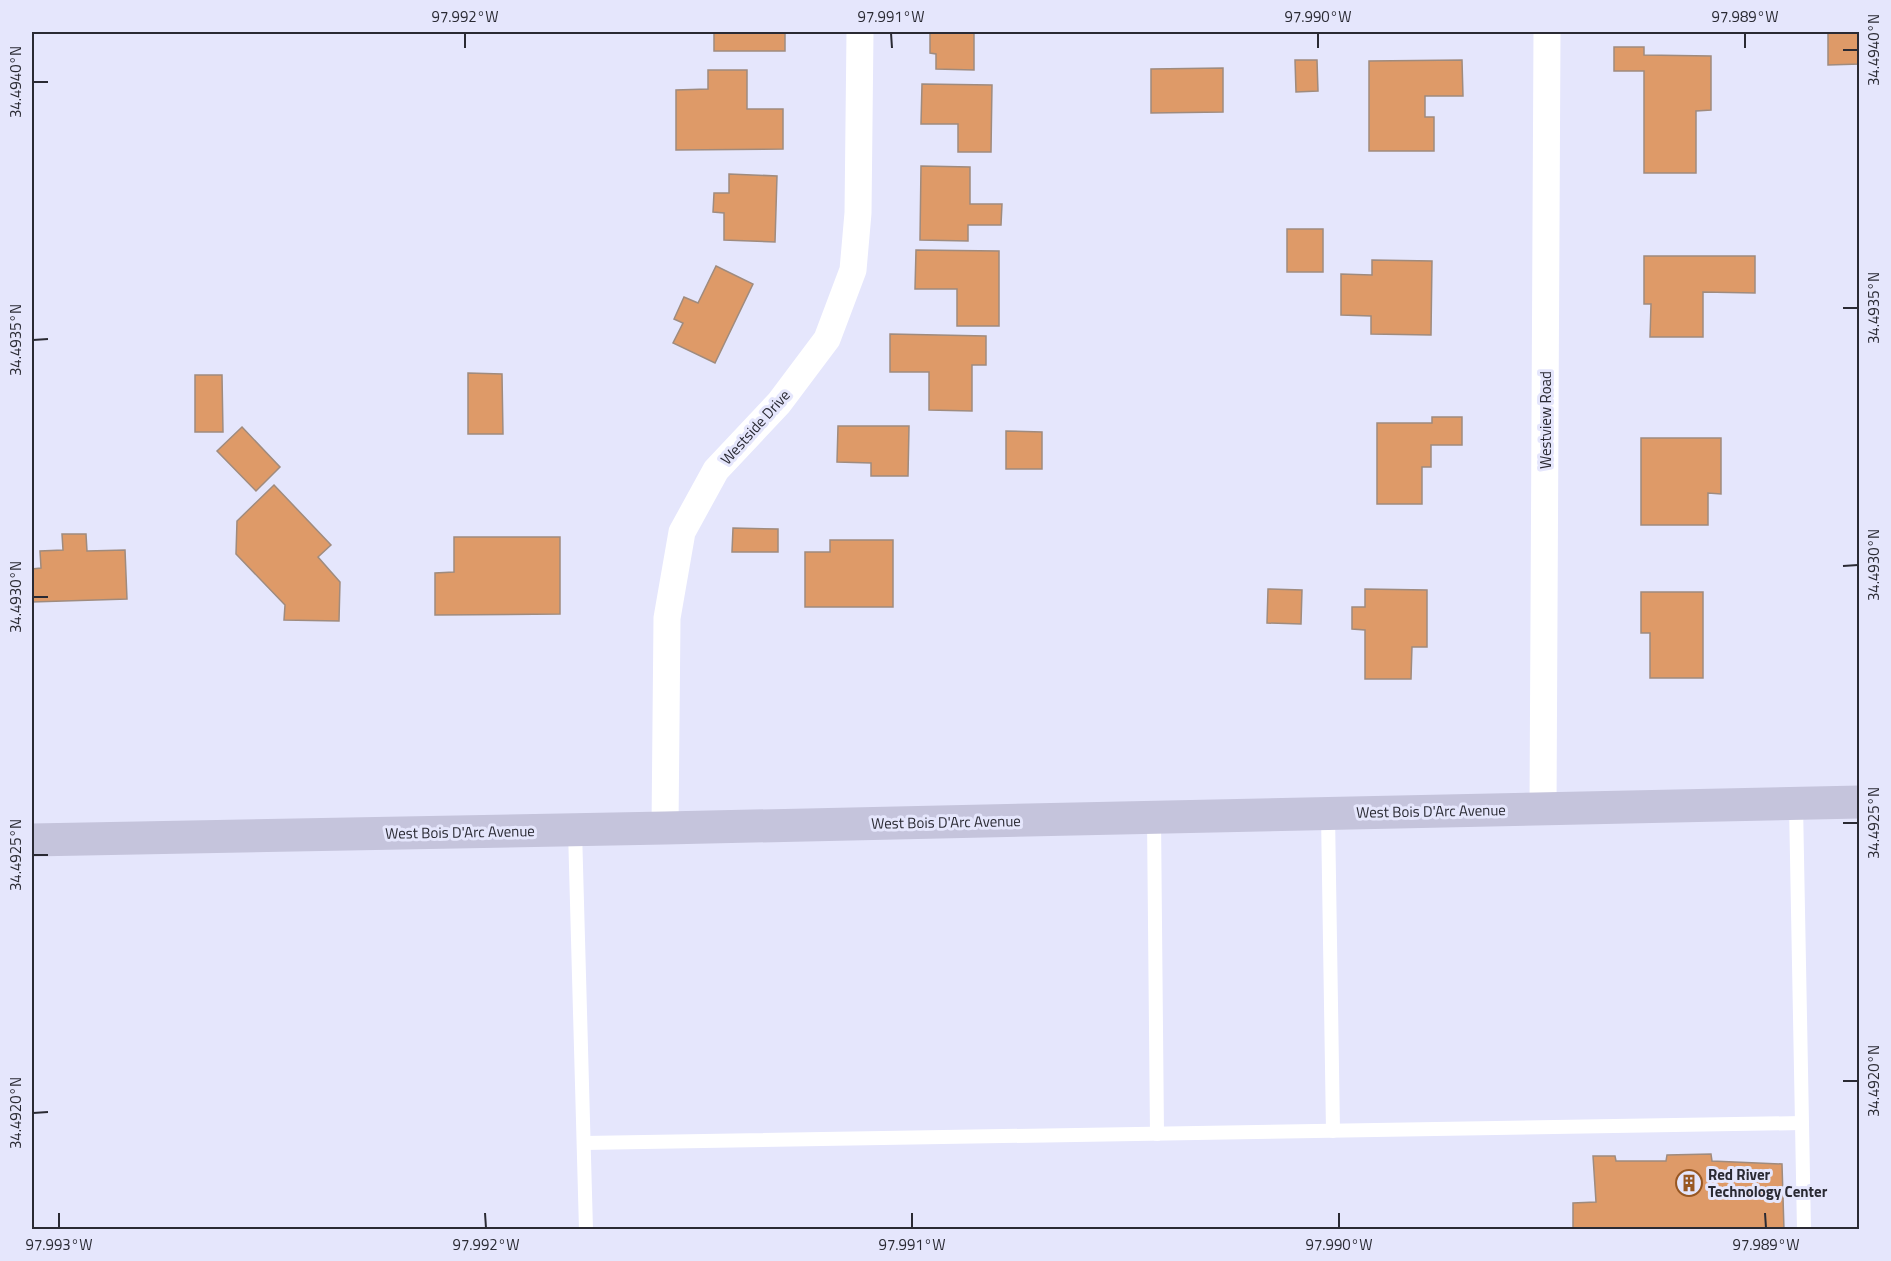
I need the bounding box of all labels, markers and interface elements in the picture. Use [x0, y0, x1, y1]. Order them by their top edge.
text: 97.992°W [432, 5, 498, 28]
text: 97.991°W [858, 5, 924, 28]
text: 97.990°W [1285, 5, 1351, 28]
text: 97.989°W [1712, 5, 1778, 28]
text: 34.4940°N [1862, 14, 1885, 86]
text: 34.4940°N [4, 46, 27, 118]
text: 34.4935°N [1862, 272, 1885, 344]
text: 34.4935°N [4, 304, 27, 376]
street label: Westview Road [1534, 371, 1557, 469]
street label: Westside Drive [715, 384, 795, 470]
text: 34.4930°N [1862, 529, 1885, 601]
text: 34.4930°N [4, 561, 27, 633]
text: 34.4925°N [1862, 787, 1885, 859]
street label: West Bois D'Arc Avenue [1356, 798, 1506, 824]
street label: West Bois D'Arc Avenue [871, 809, 1021, 835]
text: 34.4925°N [4, 819, 27, 891]
street label: West Bois D'Arc Avenue [385, 819, 535, 845]
text: 34.4920°N [1862, 1045, 1885, 1117]
text: 34.4920°N [4, 1077, 27, 1149]
place label: Red River Technology Center [1708, 1163, 1828, 1203]
building icon: Red River Technology Center [1674, 1168, 1704, 1198]
text: 97.993°W [26, 1233, 92, 1256]
text: 97.992°W [453, 1233, 519, 1256]
text: 97.991°W [879, 1233, 945, 1256]
text: 97.990°W [1306, 1233, 1372, 1256]
text: 97.989°W [1733, 1233, 1799, 1256]

